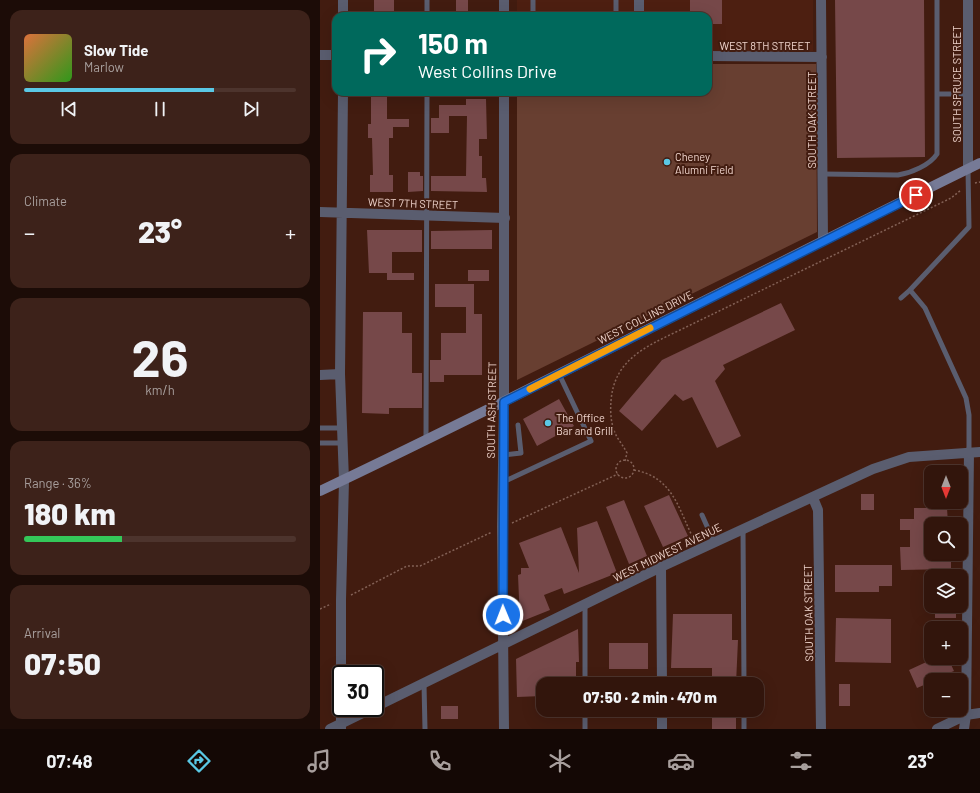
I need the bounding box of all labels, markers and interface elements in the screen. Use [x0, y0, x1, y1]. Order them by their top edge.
text: 150 m [418, 26, 488, 60]
street label: SOUTH SPRUCE STREET [950, 26, 963, 142]
icon: right [352, 28, 404, 80]
street label: WEST 8TH STREET [720, 39, 810, 52]
text: Slow Tide [84, 41, 148, 59]
text: Marlow [84, 59, 124, 75]
text: West Collins Drive [418, 60, 557, 82]
street label: SOUTH OAK STREET [805, 71, 818, 169]
icon: previous [58, 98, 80, 120]
icon: pause [149, 98, 171, 120]
icon: next [240, 98, 262, 120]
place label: Cheney Alumni Field [675, 150, 734, 176]
marker: Cheney Alumni Field [662, 157, 672, 167]
pin [899, 178, 933, 212]
icon: arrive [905, 184, 927, 206]
text: Climate [24, 193, 67, 209]
street label: WEST 7TH STREET [368, 195, 458, 211]
text: 23° [138, 213, 182, 249]
text: − [24, 219, 35, 245]
text: + [285, 219, 296, 245]
street label: WEST COLLINS DRIVE [595, 287, 695, 347]
text: 26 [131, 325, 189, 387]
street label: SOUTH ASH STREET [484, 361, 498, 459]
text: km/h [145, 382, 175, 398]
place label: The Office Bar and Grill [556, 411, 613, 437]
marker: The Office Bar and Grill [543, 418, 553, 428]
north arrow [924, 465, 968, 509]
map controls [924, 465, 968, 717]
text: Range · 36% [24, 475, 92, 491]
text: 180 km [24, 495, 116, 531]
button: search [924, 517, 968, 561]
street label: WEST MIDWEST AVENUE [611, 520, 724, 584]
street label: SOUTH OAK STREET [801, 564, 815, 662]
button: layers [924, 569, 968, 613]
position arrow [482, 594, 524, 636]
button: + [924, 621, 968, 665]
text: Arrival [24, 625, 60, 641]
text: 07:50 [24, 645, 101, 681]
speed limit sign: 30 [332, 665, 384, 717]
button: − [924, 673, 968, 717]
text: 07:50 · 2 min · 470 m [583, 688, 717, 706]
icon: directions [185, 747, 213, 775]
icon: music [305, 747, 333, 775]
icon: phone [426, 747, 454, 775]
icon: climate [546, 747, 574, 775]
icon: car [667, 747, 695, 775]
icon: filters [787, 747, 815, 775]
text: 07:48 [46, 750, 93, 772]
text: 23° [907, 750, 934, 772]

